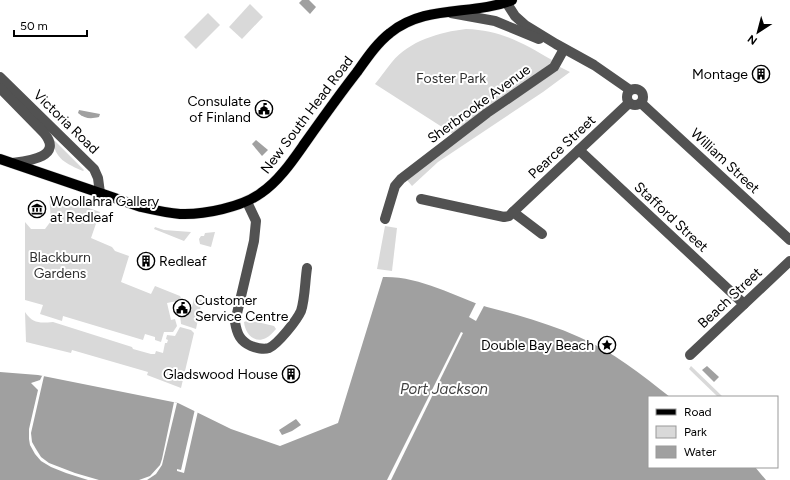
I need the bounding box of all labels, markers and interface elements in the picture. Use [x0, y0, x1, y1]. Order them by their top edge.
scale bar [14, 12, 87, 38]
north arrow [738, 12, 778, 52]
text: 50 m [20, 19, 48, 33]
text: N [745, 32, 760, 47]
street label: New South Head Road [257, 53, 357, 177]
street label: Sherbrooke Avenue [424, 61, 534, 147]
building icon: Montage [751, 64, 771, 84]
place label: Montage [692, 66, 748, 83]
park label: Foster Park [416, 70, 486, 87]
street label: Victoria Road [30, 86, 102, 158]
place label: Consulate of Finland [188, 93, 251, 126]
public building icon: Consulate of Finland [254, 99, 274, 119]
street label: Pearce Street [525, 112, 599, 182]
street label: William Street [687, 125, 763, 197]
street label: Stafford Street [630, 178, 712, 256]
place label: Woollahra Gallery at Redleaf [50, 193, 160, 226]
museum icon: Woollahra Gallery at Redleaf [27, 199, 47, 219]
park label: Blackburn Gardens [29, 249, 91, 282]
building icon: Redleaf [136, 251, 156, 271]
place label: Redleaf [159, 253, 207, 270]
street label: Beach Street [694, 264, 766, 332]
place label: Customer Service Centre [195, 292, 289, 325]
public building icon: Customer Service Centre [172, 298, 192, 318]
place icon: Double Bay Beach [597, 335, 617, 355]
place label: Double Bay Beach [481, 337, 594, 354]
building icon: Gladswood House [281, 364, 301, 384]
place label: Gladswood House [163, 366, 278, 383]
water label: Port Jackson [400, 380, 488, 398]
legend [648, 396, 778, 468]
text: Road [684, 405, 712, 419]
text: Park [684, 425, 707, 439]
text: Water [684, 445, 716, 459]

